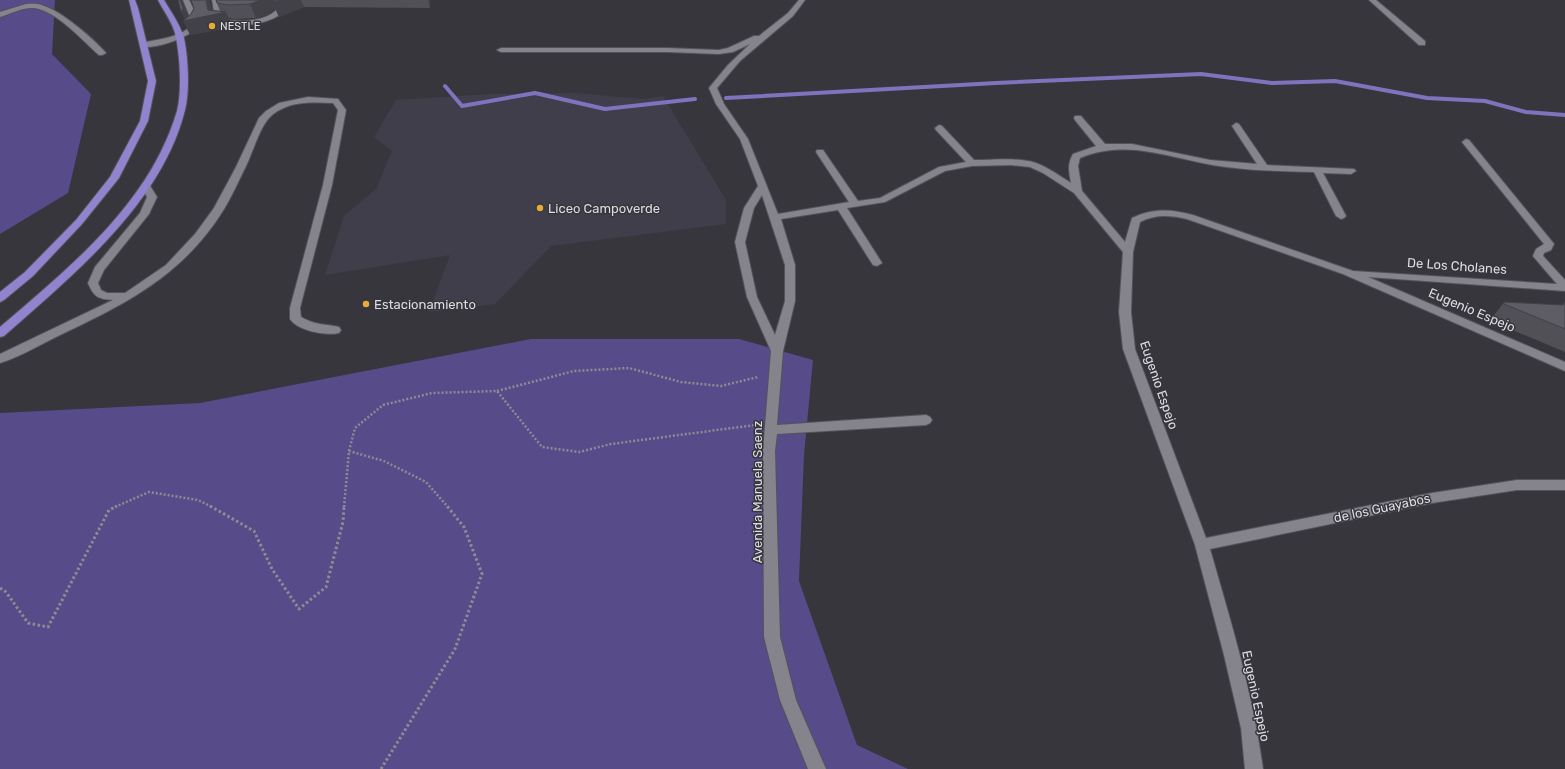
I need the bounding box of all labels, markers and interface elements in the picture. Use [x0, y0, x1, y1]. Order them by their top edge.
place label: NESTLE [220, 20, 261, 33]
marker: NESTLE [207, 21, 217, 31]
place label: Liceo Campoverde [548, 201, 660, 216]
marker: Liceo Campoverde [535, 203, 545, 213]
street label: De Los Cholanes [1407, 255, 1508, 277]
street label: Eugenio Espejo [1426, 285, 1518, 336]
place label: Estacionamiento [374, 297, 476, 312]
marker: Estacionamiento [361, 299, 371, 309]
street label: Eugenio Espejo [1136, 339, 1181, 432]
street label: Avenida Manuela Saenz [750, 420, 765, 563]
street label: de los Guayabos [1332, 490, 1432, 526]
street label: Eugenio Espejo [1238, 649, 1273, 743]

